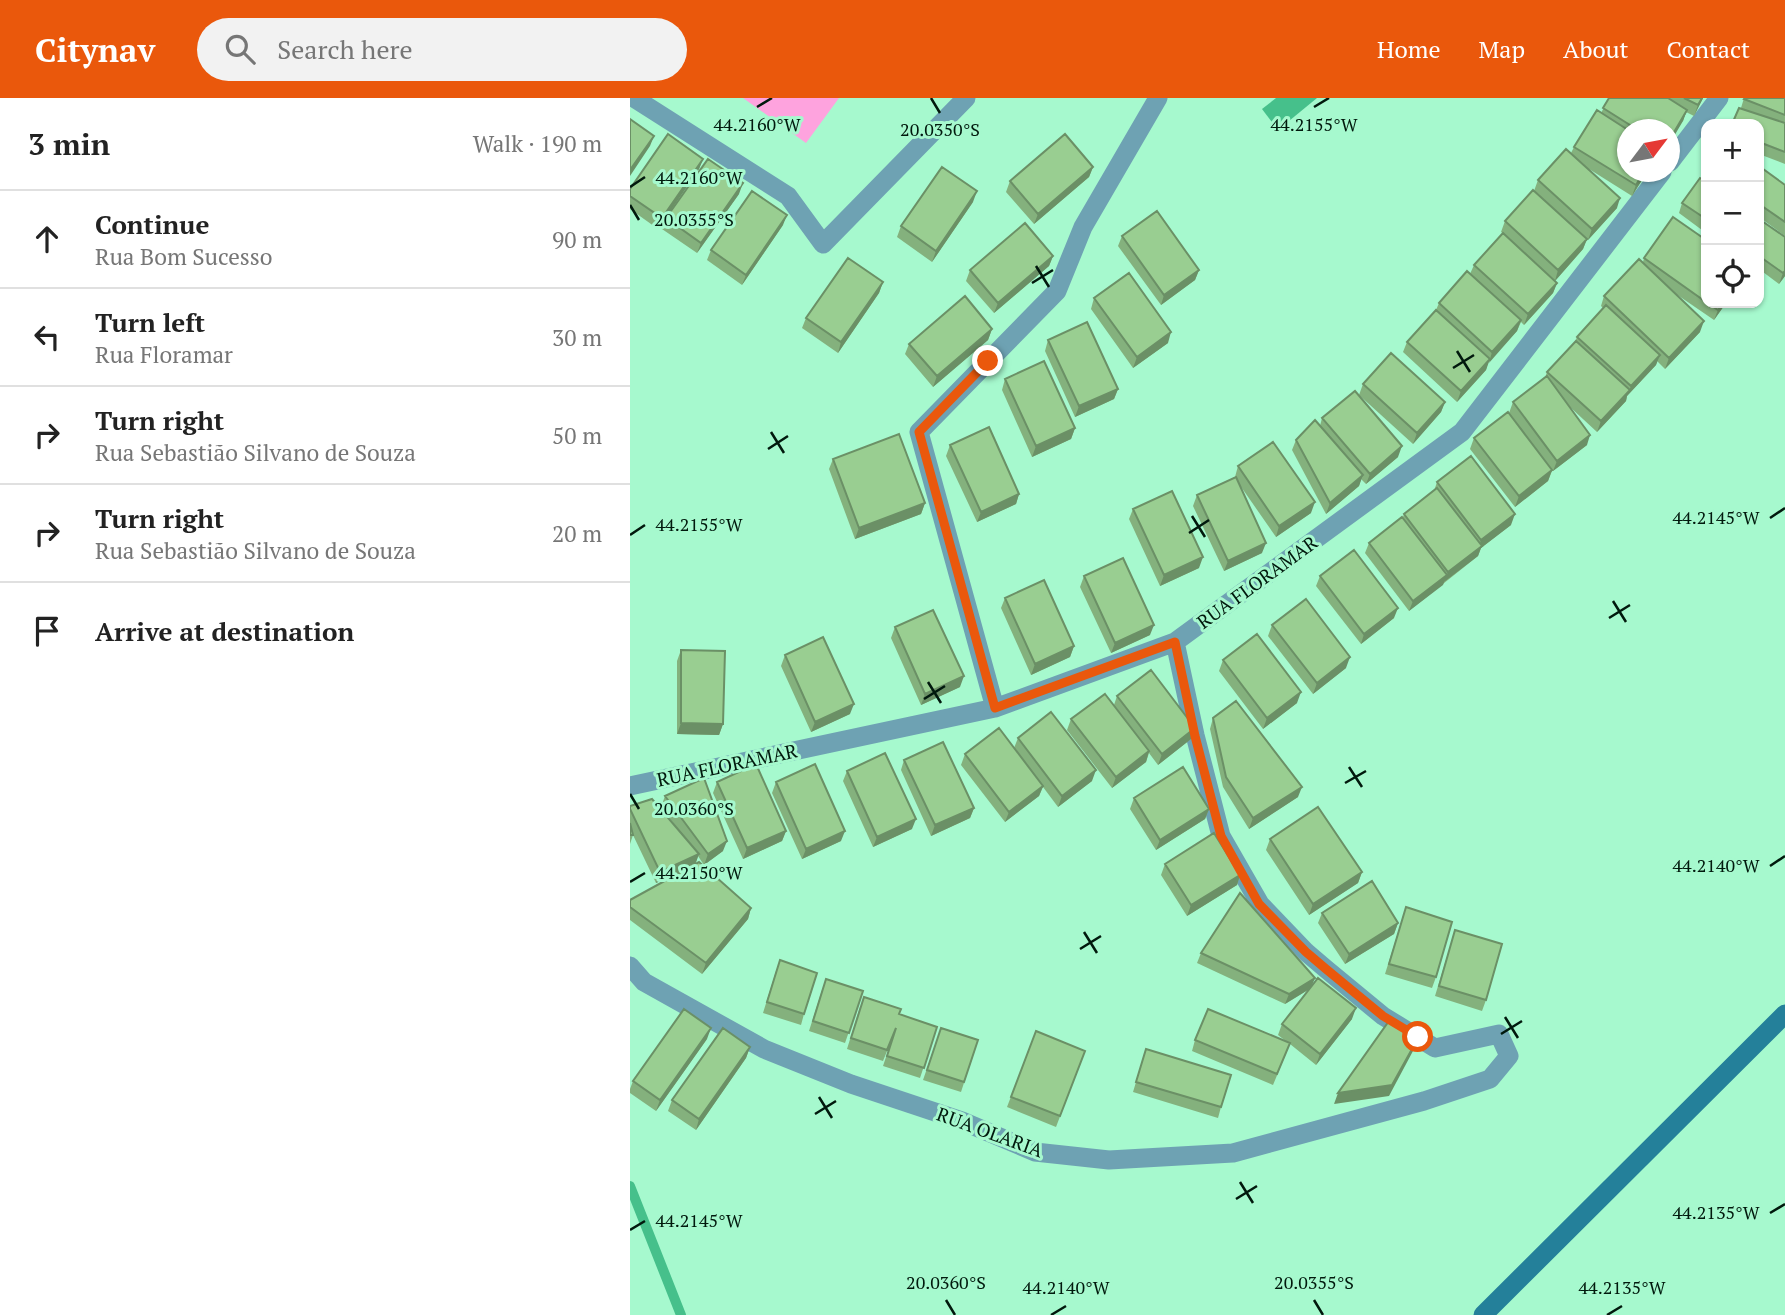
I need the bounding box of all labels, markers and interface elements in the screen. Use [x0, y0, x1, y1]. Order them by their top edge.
search box [197, 18, 687, 81]
text: Citynav [35, 28, 155, 71]
icon: search [221, 30, 259, 68]
text: Search here [277, 32, 413, 66]
text: Home [1377, 33, 1441, 65]
text: Map [1479, 33, 1525, 65]
text: About [1563, 33, 1629, 65]
text: Contact [1667, 33, 1750, 65]
text: 44.2160°W [713, 112, 801, 136]
text: 44.2155°W [1270, 112, 1358, 136]
text: 20.0350°S [900, 117, 980, 141]
north arrow [1617, 119, 1680, 182]
map controls [1701, 119, 1764, 308]
button: + [1701, 119, 1764, 182]
text: 3 min [28, 124, 110, 164]
text: Walk · 190 m [473, 128, 602, 159]
text: 44.2160°W [655, 165, 743, 189]
button: − [1701, 182, 1764, 245]
text: Continue [95, 207, 209, 241]
text: 20.0355°S [654, 207, 734, 231]
icon: ahead [28, 220, 66, 258]
text: 90 m [552, 224, 602, 255]
text: Rua Bom Sucesso [95, 241, 272, 272]
button: locate [1701, 245, 1764, 308]
text: Turn left [95, 305, 205, 339]
icon: left [28, 318, 66, 356]
text: 30 m [552, 322, 602, 353]
text: Rua Floramar [95, 339, 233, 370]
route end [972, 345, 1003, 376]
text: Turn right [95, 403, 224, 437]
icon: right [28, 416, 66, 454]
text: 50 m [552, 420, 602, 451]
text: Rua Sebastião Silvano de Souza [95, 437, 416, 468]
text: Turn right [95, 501, 224, 535]
text: 44.2145°W [1672, 505, 1760, 529]
text: 44.2155°W [655, 512, 743, 536]
icon: right [28, 514, 66, 552]
text: 20 m [552, 518, 602, 549]
street label: RUA FLORAMAR [1191, 529, 1322, 634]
text: Rua Sebastião Silvano de Souza [95, 535, 416, 566]
icon: arrive [28, 612, 66, 650]
text: Arrive at destination [95, 614, 354, 648]
street label: RUA FLORAMAR [654, 737, 799, 792]
text: 20.0360°S [654, 796, 734, 820]
text: 44.2140°W [1672, 853, 1760, 877]
text: 44.2150°W [655, 860, 743, 884]
route start [1402, 1021, 1433, 1052]
street label: RUA OLARIA [934, 1101, 1047, 1162]
text: 44.2135°W [1672, 1200, 1760, 1224]
text: 44.2145°W [655, 1208, 743, 1232]
text: 20.0360°S [906, 1270, 986, 1294]
text: 20.0355°S [1274, 1270, 1354, 1294]
text: 44.2140°W [1022, 1275, 1110, 1299]
text: 44.2135°W [1578, 1275, 1666, 1299]

